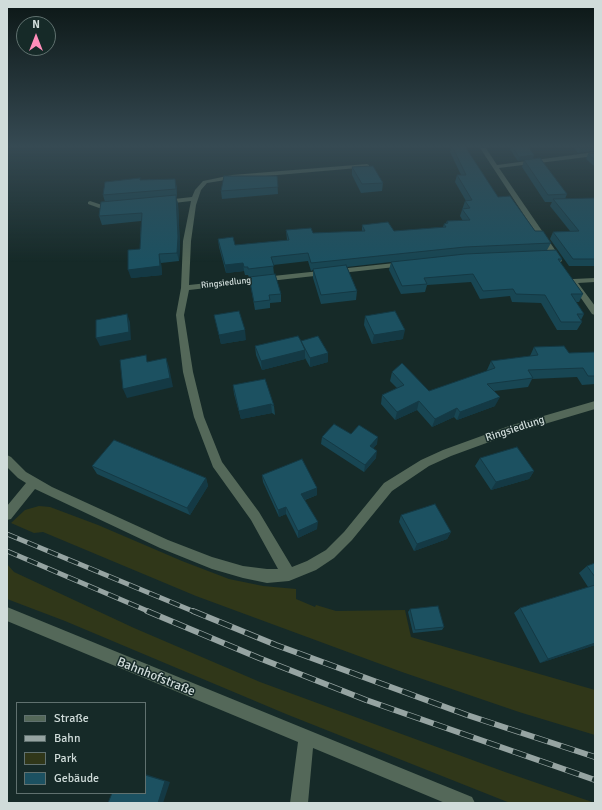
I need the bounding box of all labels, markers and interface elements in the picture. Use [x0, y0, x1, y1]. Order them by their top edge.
north arrow [16, 16, 56, 56]
text: N [32, 18, 40, 31]
street label: Ringsiedlung [200, 275, 252, 291]
street label: Ringsiedlung [484, 413, 546, 445]
street label: Bahnhofstraße [115, 654, 197, 700]
legend [16, 702, 146, 794]
text: Straße [54, 711, 89, 726]
text: Bahn [54, 731, 80, 746]
text: Park [54, 751, 77, 766]
text: Gebäude [54, 771, 99, 786]

